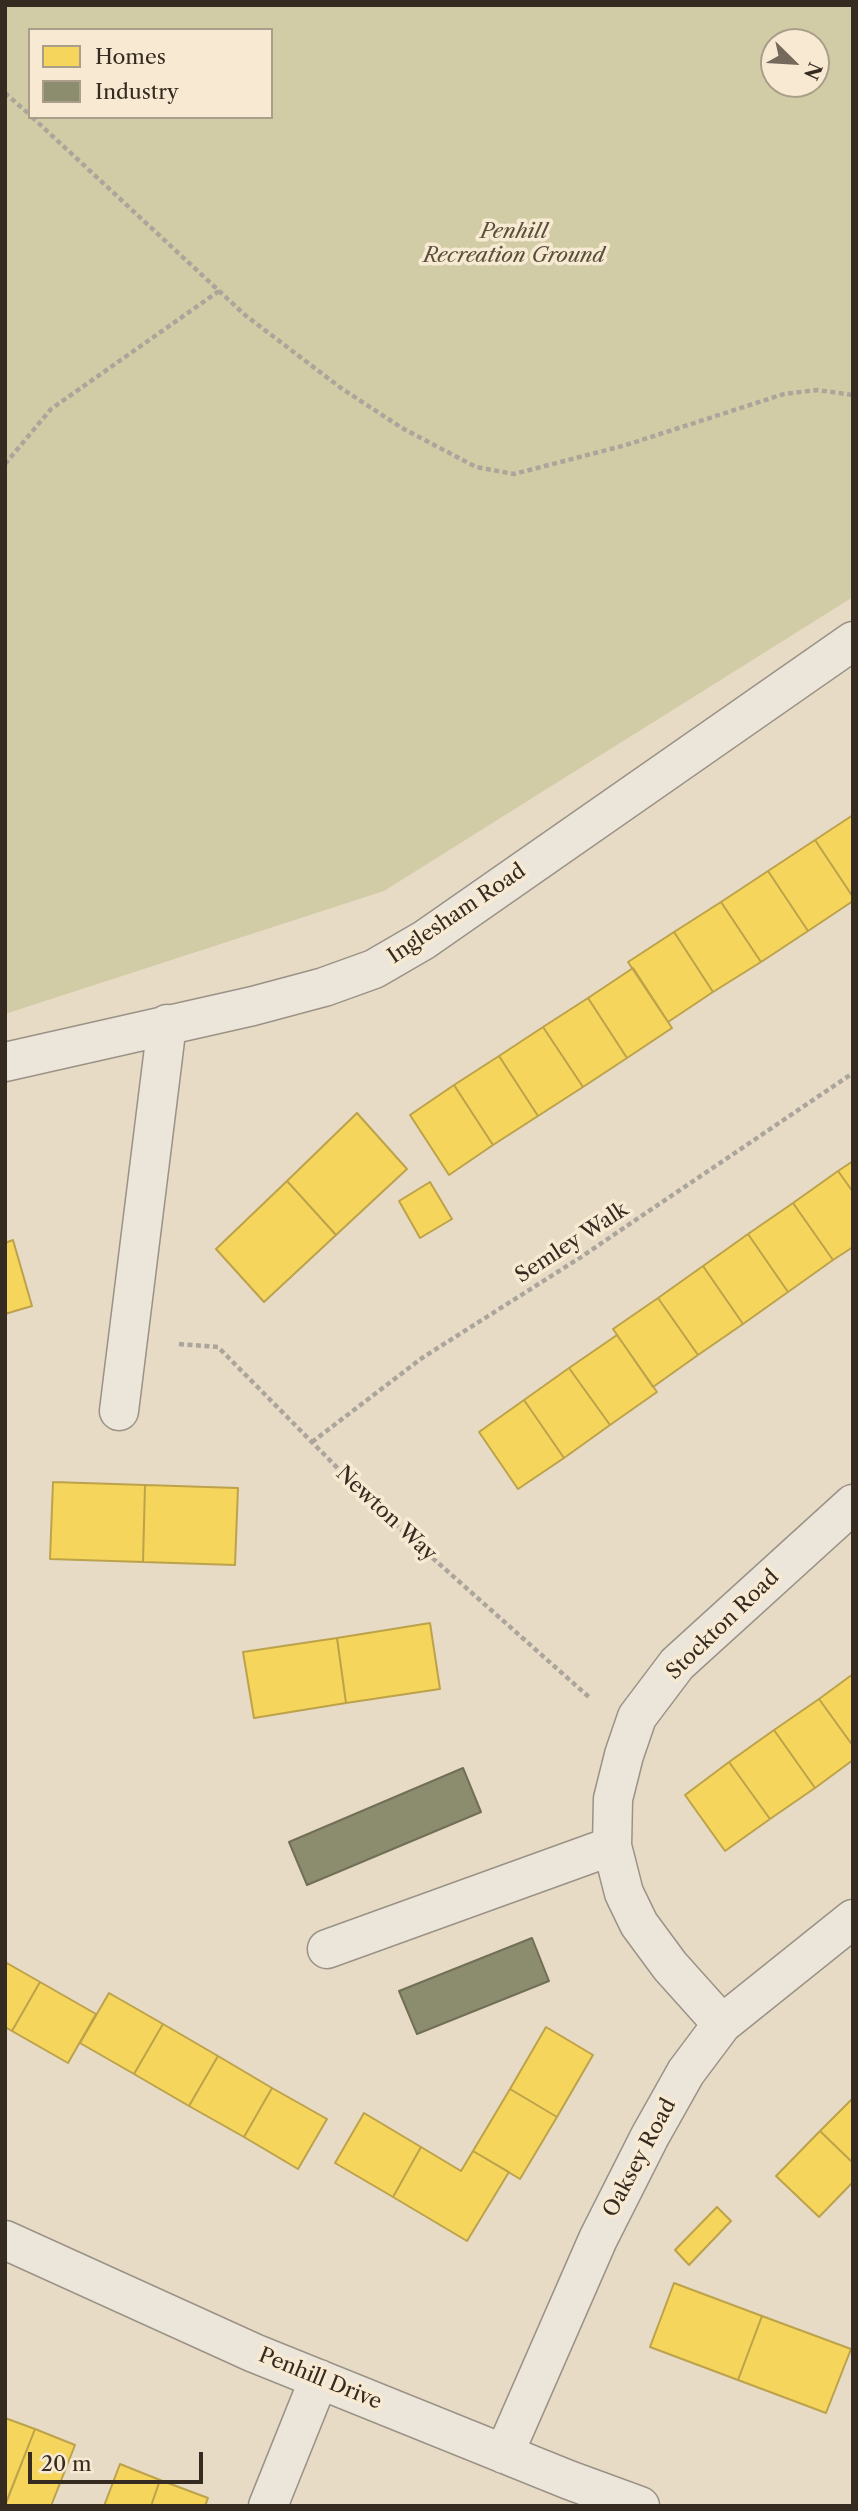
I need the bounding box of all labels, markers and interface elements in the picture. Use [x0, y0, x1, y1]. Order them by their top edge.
legend [28, 28, 273, 119]
north arrow [760, 28, 830, 98]
text: Homes [95, 44, 166, 69]
text: N [799, 59, 827, 83]
text: Industry [95, 79, 179, 104]
park label: Penhill Recreation Ground [423, 219, 605, 269]
street label: Inglesham Road [383, 859, 531, 969]
street label: Semley Walk [511, 1197, 633, 1289]
street label: Newton Way [331, 1461, 441, 1567]
street label: Stockton Road [661, 1565, 785, 1685]
street label: Oaksey Road [598, 2095, 682, 2221]
street label: Penhill Drive [255, 2343, 385, 2415]
scale bar [32, 2438, 206, 2482]
text: 20 m [41, 2451, 92, 2476]

